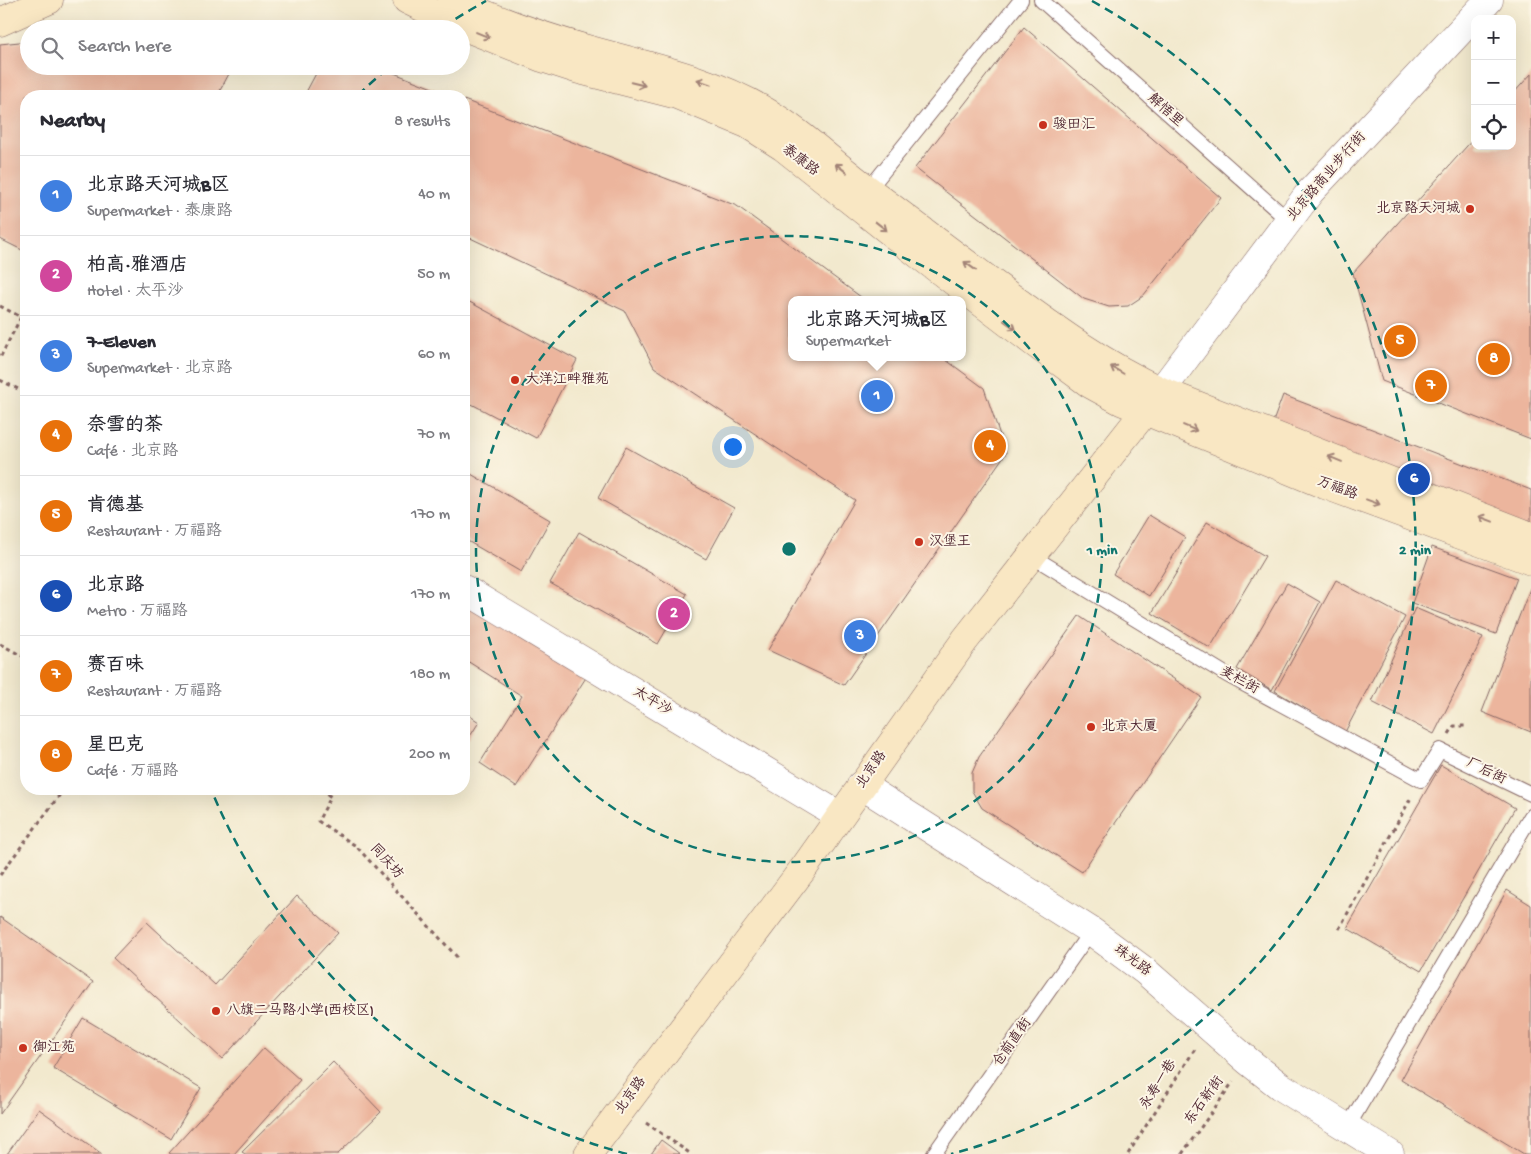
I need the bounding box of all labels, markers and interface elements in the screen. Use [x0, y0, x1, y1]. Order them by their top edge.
map controls [1471, 15, 1516, 150]
button: + [1471, 15, 1516, 60]
search box [20, 20, 470, 75]
one-way arrow [475, 31, 490, 41]
icon: search [38, 34, 66, 62]
text: Search here [78, 36, 172, 59]
button: − [1471, 60, 1516, 105]
one-way arrow [697, 77, 712, 86]
one-way arrow [630, 80, 646, 89]
street label: 解悟里 [1144, 90, 1187, 131]
button: locate [1471, 105, 1516, 150]
text: Nearby [40, 110, 105, 135]
text: 8 results [394, 113, 450, 132]
place label: 骏田汇 [1053, 117, 1095, 134]
marker: 骏田汇 [1037, 119, 1049, 131]
street label: 北京路商业步行街 [1283, 129, 1370, 225]
street label: 泰康路 [778, 141, 822, 180]
one-way arrow [834, 163, 847, 174]
text: 北京路天河城B区 [87, 175, 230, 198]
text: 1 [53, 186, 59, 205]
text: 40 m [418, 186, 450, 205]
place label: 北京路天河城 [1376, 200, 1460, 218]
text: Supermarket · 泰康路 [87, 203, 232, 222]
marker: 北京路天河城 [1464, 203, 1476, 215]
one-way arrow [875, 220, 888, 231]
text: 柏高·雅酒店 [87, 255, 188, 278]
one-way arrow [964, 261, 977, 272]
text: 2 [52, 266, 60, 285]
text: 50 m [417, 266, 450, 285]
text: Hotel · 太平沙 [87, 283, 183, 302]
popup [788, 296, 966, 361]
text: 北京路天河城B区 [806, 310, 948, 333]
one-way arrow [1003, 320, 1017, 330]
pin: 5 [1384, 322, 1416, 360]
text: 7-Eleven [87, 332, 156, 355]
text: Supermarket [806, 333, 890, 352]
pin: 8 [1478, 340, 1510, 378]
text: 3 [52, 346, 60, 365]
text: 60 m [418, 346, 450, 365]
text: Supermarket · 北京路 [87, 360, 232, 379]
one-way arrow [1111, 364, 1125, 374]
pin: 7 [1415, 367, 1447, 405]
place label: 大洋江畔雅苑 [525, 372, 609, 389]
marker: 大洋江畔雅苑 [509, 374, 521, 386]
pin: 1 [861, 377, 893, 415]
text: 奈雪的茶 [87, 415, 163, 438]
one-way arrow [1182, 424, 1197, 433]
text: 4 [52, 426, 60, 445]
text: 70 m [417, 426, 450, 445]
pin: 4 [974, 427, 1006, 465]
your location [720, 434, 746, 460]
text: Café · 北京路 [87, 443, 178, 462]
one-way arrow [1328, 453, 1343, 463]
pin: 6 [1398, 460, 1430, 498]
street label: 万福路 [1314, 473, 1360, 504]
text: 肯德基 [87, 495, 144, 518]
one-way arrow [1365, 498, 1380, 507]
text: 5 [52, 506, 60, 525]
text: 170 m [411, 506, 450, 525]
one-way arrow [1478, 513, 1493, 522]
text: Restaurant · 万福路 [87, 523, 222, 542]
place label: 汉堡王 [929, 533, 971, 551]
marker: 汉堡王 [913, 536, 925, 548]
centre of rings [780, 540, 798, 558]
text: 1 min [1086, 542, 1118, 560]
text: 2 min [1399, 542, 1432, 560]
text: 北京路 [87, 575, 144, 598]
text: 6 [52, 586, 60, 605]
text: 170 m [411, 586, 450, 605]
pin: 2 [658, 595, 690, 633]
text: Metro · 万福路 [87, 603, 187, 622]
pin: 3 [844, 617, 876, 655]
text: 赛百味 [87, 655, 144, 678]
street label: 麦栏街 [1217, 663, 1262, 699]
text: 7 [52, 666, 60, 685]
text: 180 m [411, 666, 450, 685]
text: Restaurant · 万福路 [87, 683, 222, 702]
street label: 太平沙 [630, 683, 675, 720]
place label: 北京大厦 [1101, 718, 1157, 736]
marker: 北京大厦 [1085, 721, 1097, 733]
text: 星巴克 [87, 735, 144, 758]
text: 8 [52, 746, 60, 765]
text: 200 m [409, 746, 450, 765]
street label: 北京路 [852, 747, 891, 792]
street label: 厂后街 [1463, 754, 1509, 789]
text: Café · 万福路 [87, 763, 178, 782]
street label: 同庆坊 [366, 841, 406, 883]
street label: 珠光路 [1110, 941, 1154, 980]
place label: 八旗二马路小学(西校区) [226, 1002, 374, 1020]
marker: 八旗二马路小学(西校区) [210, 1005, 222, 1017]
street label: 仓前直街 [989, 1015, 1036, 1071]
place label: 御江苑 [33, 1039, 75, 1057]
marker: 御江苑 [17, 1042, 29, 1054]
street label: 永寿一巷 [1137, 1056, 1182, 1113]
street label: 北京路 [611, 1073, 650, 1118]
street label: 东石新街 [1181, 1073, 1228, 1129]

